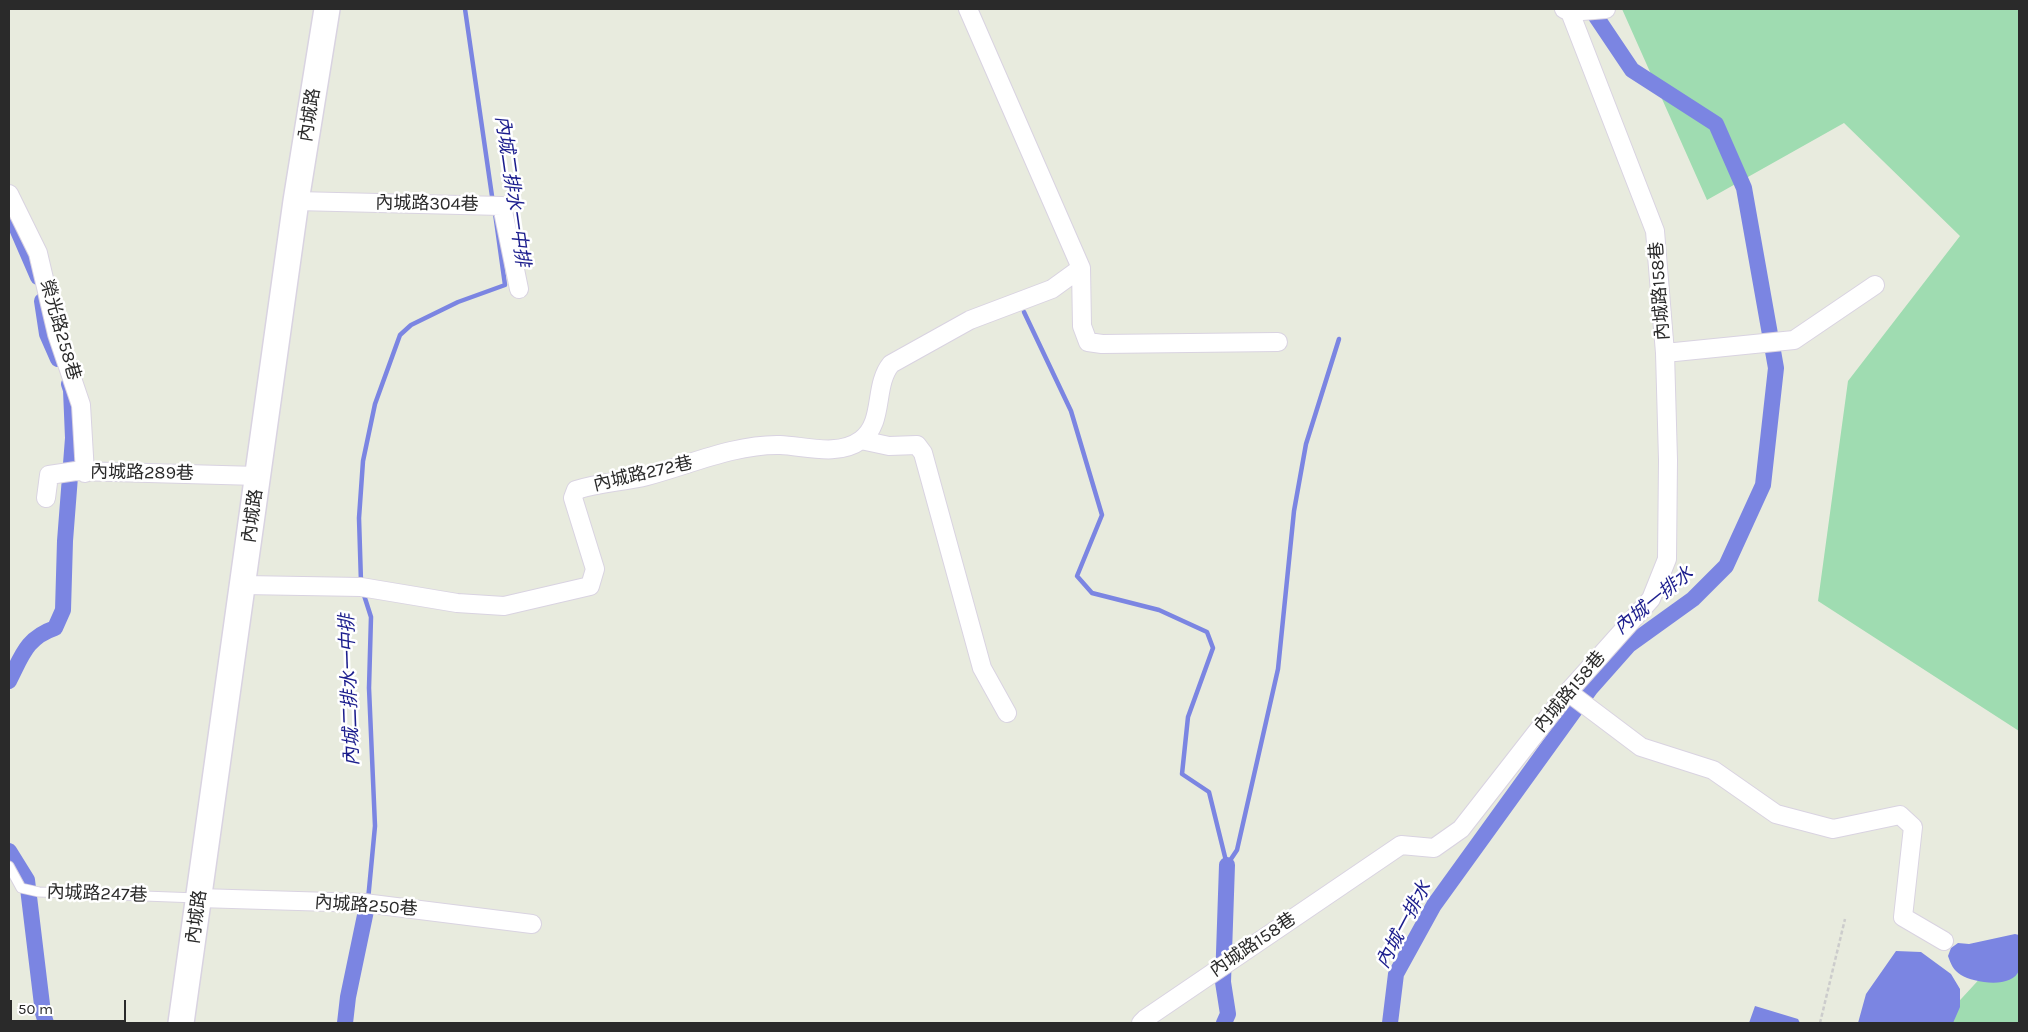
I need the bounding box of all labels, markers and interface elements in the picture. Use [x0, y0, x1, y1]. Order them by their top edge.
street label: 內城路 [295, 87, 325, 143]
water label: 內城二排水一中排 [490, 114, 534, 268]
street label: 內城路304巷 [375, 192, 479, 216]
street label: 內城路158巷 [1646, 241, 1674, 341]
street label: 榮光路258巷 [35, 277, 85, 383]
street label: 內城路272巷 [591, 452, 695, 496]
street label: 內城路289巷 [90, 461, 194, 485]
street label: 內城路 [239, 488, 267, 544]
water label: 內城一排水 [1610, 562, 1698, 640]
water label: 內城二排水一中排 [336, 614, 364, 766]
street label: 內城路158巷 [1530, 647, 1610, 737]
water label: 內城一排水 [1372, 878, 1436, 972]
street label: 內城路247巷 [46, 881, 148, 907]
street label: 內城路 [183, 889, 211, 945]
street label: 內城路250巷 [314, 892, 418, 920]
street label: 內城路158巷 [1206, 908, 1300, 982]
scale bar [12, 990, 129, 1022]
text: 50 m [18, 1000, 53, 1018]

